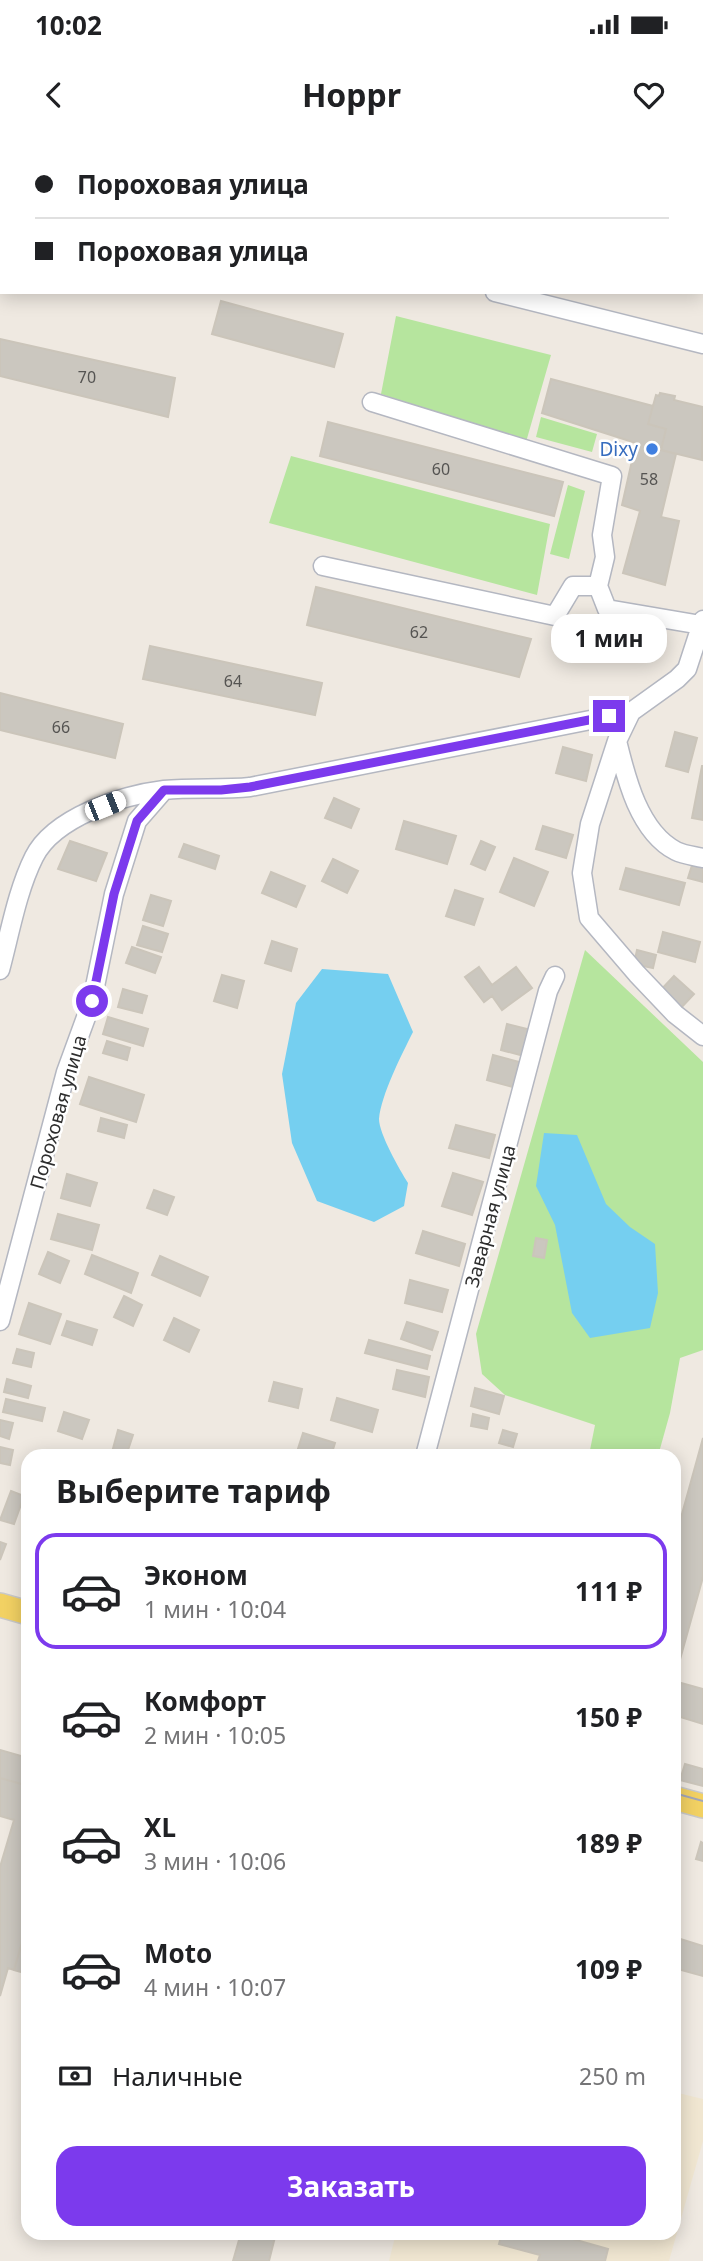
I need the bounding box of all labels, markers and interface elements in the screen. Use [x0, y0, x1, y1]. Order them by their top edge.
text: 10:02 [35, 7, 102, 43]
text: Hoppr [302, 73, 401, 116]
icon: back [35, 76, 73, 114]
icon: heart [630, 76, 668, 114]
text: Пороховая улица [77, 166, 309, 202]
text: Пороховая улица [77, 233, 309, 269]
house number: 70 [78, 366, 96, 388]
place label: Dixy [599, 436, 638, 462]
marker: Dixy [644, 441, 660, 457]
house number: 60 [432, 458, 450, 480]
house number: 58 [640, 468, 658, 490]
callout: 1 мин [551, 615, 667, 664]
house number: 62 [410, 621, 428, 643]
text: 1 мин [575, 622, 643, 654]
house number: 64 [224, 670, 242, 692]
route end [593, 700, 625, 732]
house number: 66 [52, 716, 70, 738]
car [82, 788, 129, 824]
route start [76, 985, 108, 1017]
street label: Пороховая улица [24, 1032, 92, 1192]
street label: Заварная улица [459, 1142, 521, 1290]
text: Выберите тариф [56, 1469, 331, 1512]
text: Эконом [144, 1557, 248, 1593]
icon: car [60, 1560, 123, 1623]
text: 111 ₽ [575, 1573, 642, 1609]
text: 1 мин · 10:04 [144, 1593, 286, 1625]
text: Комфорт [144, 1683, 266, 1719]
icon: car [60, 1686, 123, 1749]
text: 150 ₽ [575, 1699, 642, 1735]
text: 2 мин · 10:05 [144, 1719, 286, 1751]
text: XL [144, 1809, 176, 1845]
icon: car [60, 1812, 123, 1875]
text: 189 ₽ [575, 1825, 642, 1861]
text: 3 мин · 10:06 [144, 1845, 286, 1877]
text: Moto [144, 1935, 212, 1971]
icon: car [60, 1938, 123, 2001]
text: 109 ₽ [575, 1951, 642, 1987]
text: 4 мин · 10:07 [144, 1971, 286, 2003]
icon: cash [56, 2057, 94, 2095]
text: Наличные [112, 2058, 243, 2094]
text: 250 m [579, 2060, 646, 2092]
button: Заказать [56, 2146, 646, 2226]

